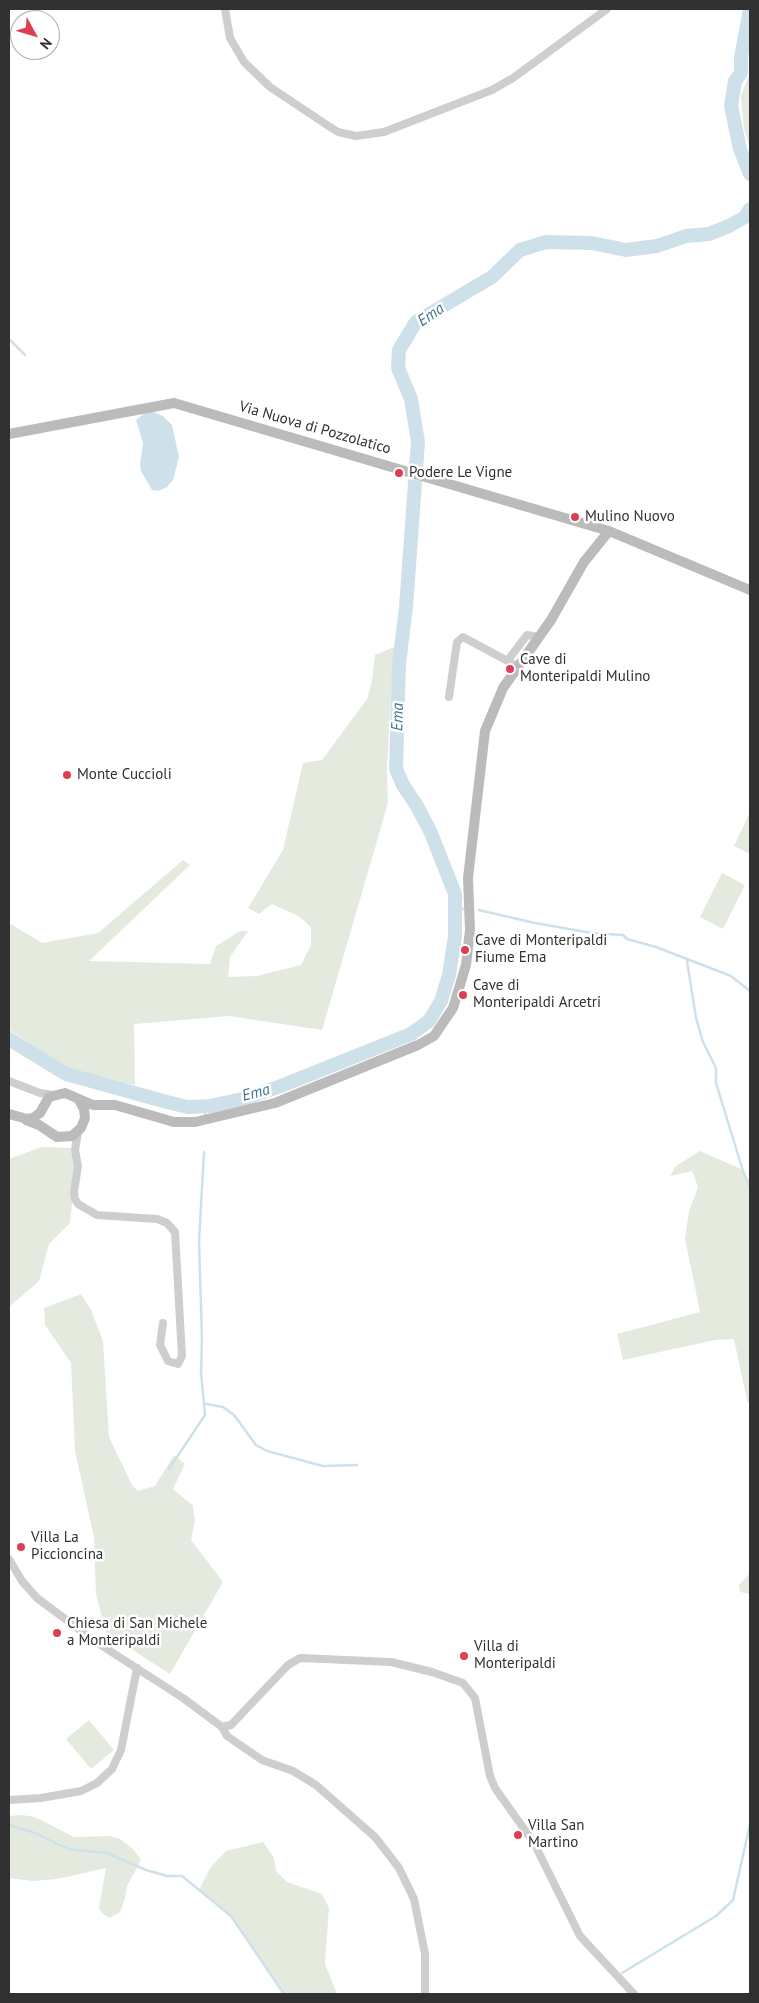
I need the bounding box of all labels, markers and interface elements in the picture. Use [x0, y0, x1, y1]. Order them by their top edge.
north arrow [10, 10, 60, 60]
text: N [36, 35, 56, 53]
water label: Ema [414, 299, 448, 331]
street label: Via Nuova di Pozzolatico [237, 398, 393, 458]
place label: Podere Le Vigne [409, 464, 512, 482]
marker: Podere Le Vigne [393, 467, 405, 479]
place label: Mulino Nuovo [585, 508, 675, 526]
marker: Mulino Nuovo [569, 511, 581, 523]
place label: Cave di Monteripaldi Mulino [520, 651, 650, 686]
marker: Cave di Monteripaldi Mulino [504, 663, 516, 675]
water label: Ema [388, 703, 408, 731]
place label: Monte Cuccioli [77, 766, 172, 784]
marker: Monte Cuccioli [61, 769, 73, 781]
place label: Cave di Monteripaldi Fiume Ema [475, 932, 607, 967]
marker: Cave di Monteripaldi Fiume Ema [459, 944, 471, 956]
place label: Cave di Monteripaldi Arcetri [473, 977, 601, 1012]
marker: Cave di Monteripaldi Arcetri [457, 989, 469, 1001]
water label: Ema [240, 1080, 272, 1106]
place label: Villa La Piccioncina [31, 1529, 103, 1564]
marker: Villa La Piccioncina [15, 1541, 27, 1553]
place label: Chiesa di San Michele a Monteripaldi [67, 1615, 207, 1650]
marker: Chiesa di San Michele a Monteripaldi [51, 1627, 63, 1639]
place label: Villa di Monteripaldi [474, 1638, 556, 1673]
marker: Villa di Monteripaldi [458, 1650, 470, 1662]
place label: Villa San Martino [528, 1817, 584, 1852]
marker: Villa San Martino [512, 1829, 524, 1841]

